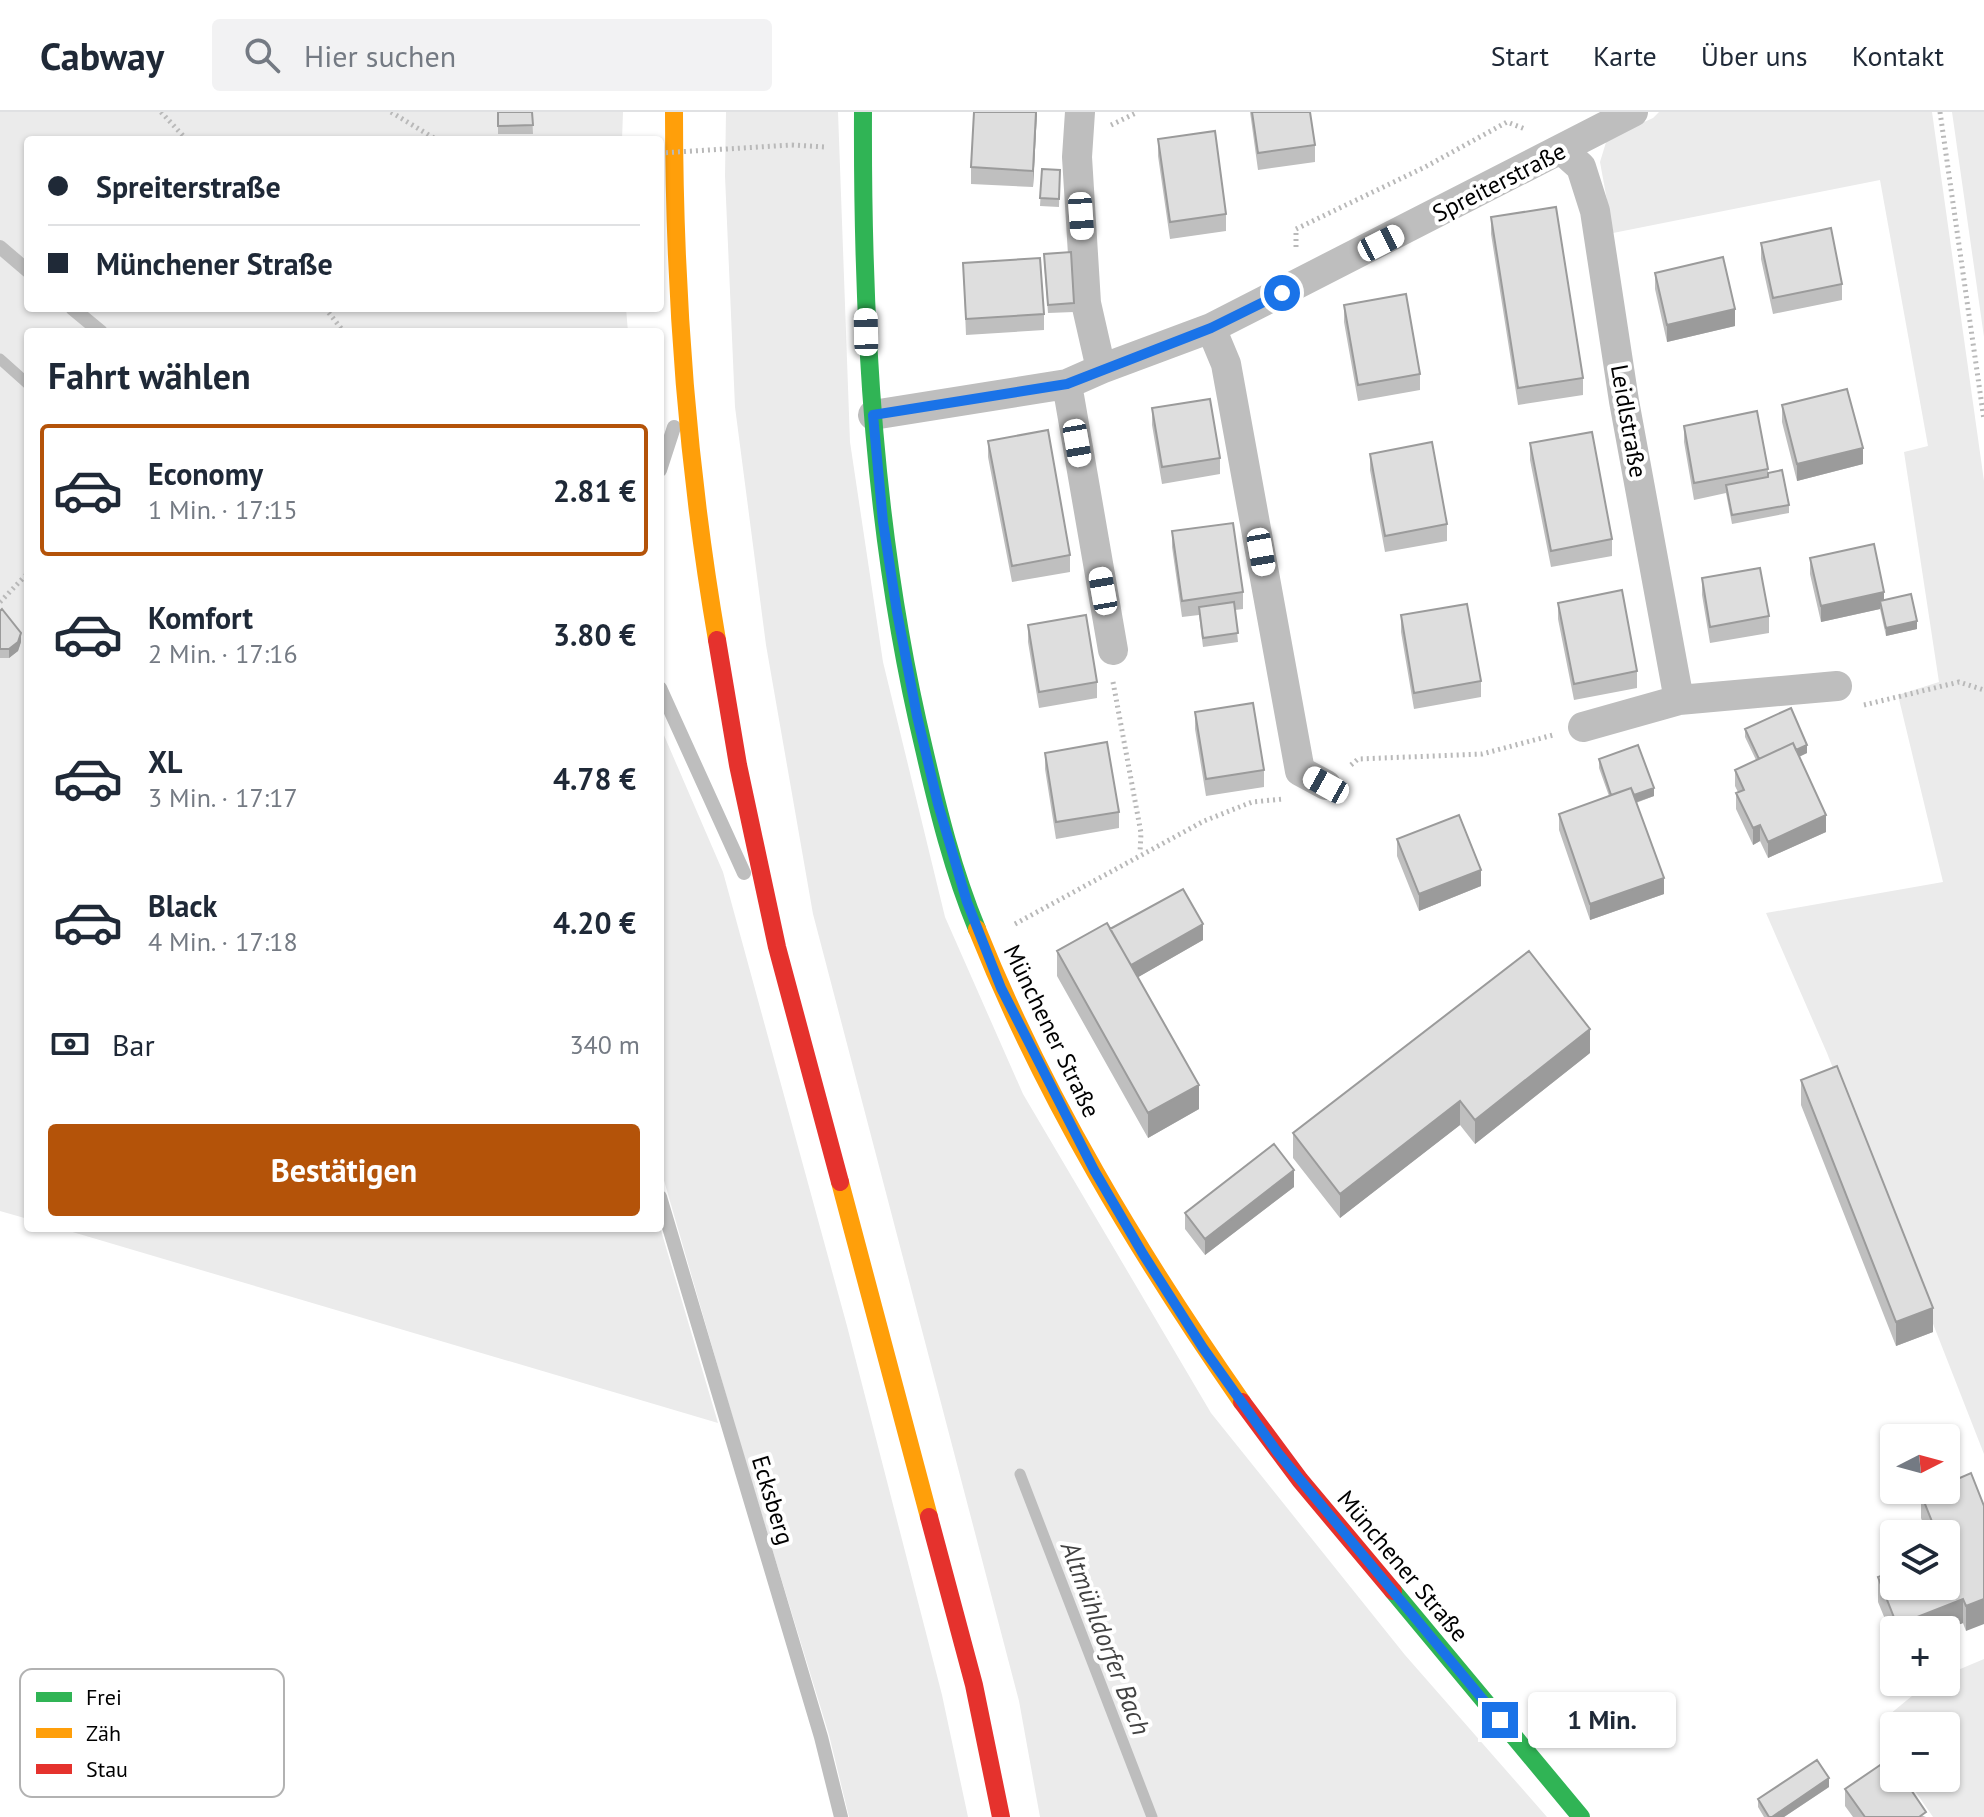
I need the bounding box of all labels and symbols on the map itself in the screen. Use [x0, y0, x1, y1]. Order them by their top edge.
street label: Spreiterstraße [1427, 135, 1571, 229]
car [1067, 191, 1095, 241]
car [1354, 221, 1408, 265]
route start [1264, 275, 1300, 311]
car [854, 308, 878, 356]
street label: Leidlstraße [1604, 362, 1654, 480]
car [1061, 417, 1093, 469]
car [1245, 526, 1277, 578]
car [1087, 565, 1119, 617]
car [1299, 763, 1353, 807]
street label: Münchener Straße [997, 940, 1107, 1122]
north arrow [1880, 1424, 1960, 1504]
street label: Ecksberg [745, 1452, 801, 1548]
street label: Münchener Straße [1331, 1484, 1475, 1648]
water label: Altmühldorfer Bach [1054, 1536, 1158, 1740]
legend [20, 1669, 284, 1797]
text: Frei [86, 1683, 122, 1711]
callout: 1 Min. [1528, 1692, 1676, 1748]
route end [1482, 1702, 1518, 1738]
text: Zäh [86, 1719, 121, 1747]
text: Stau [86, 1755, 128, 1783]

